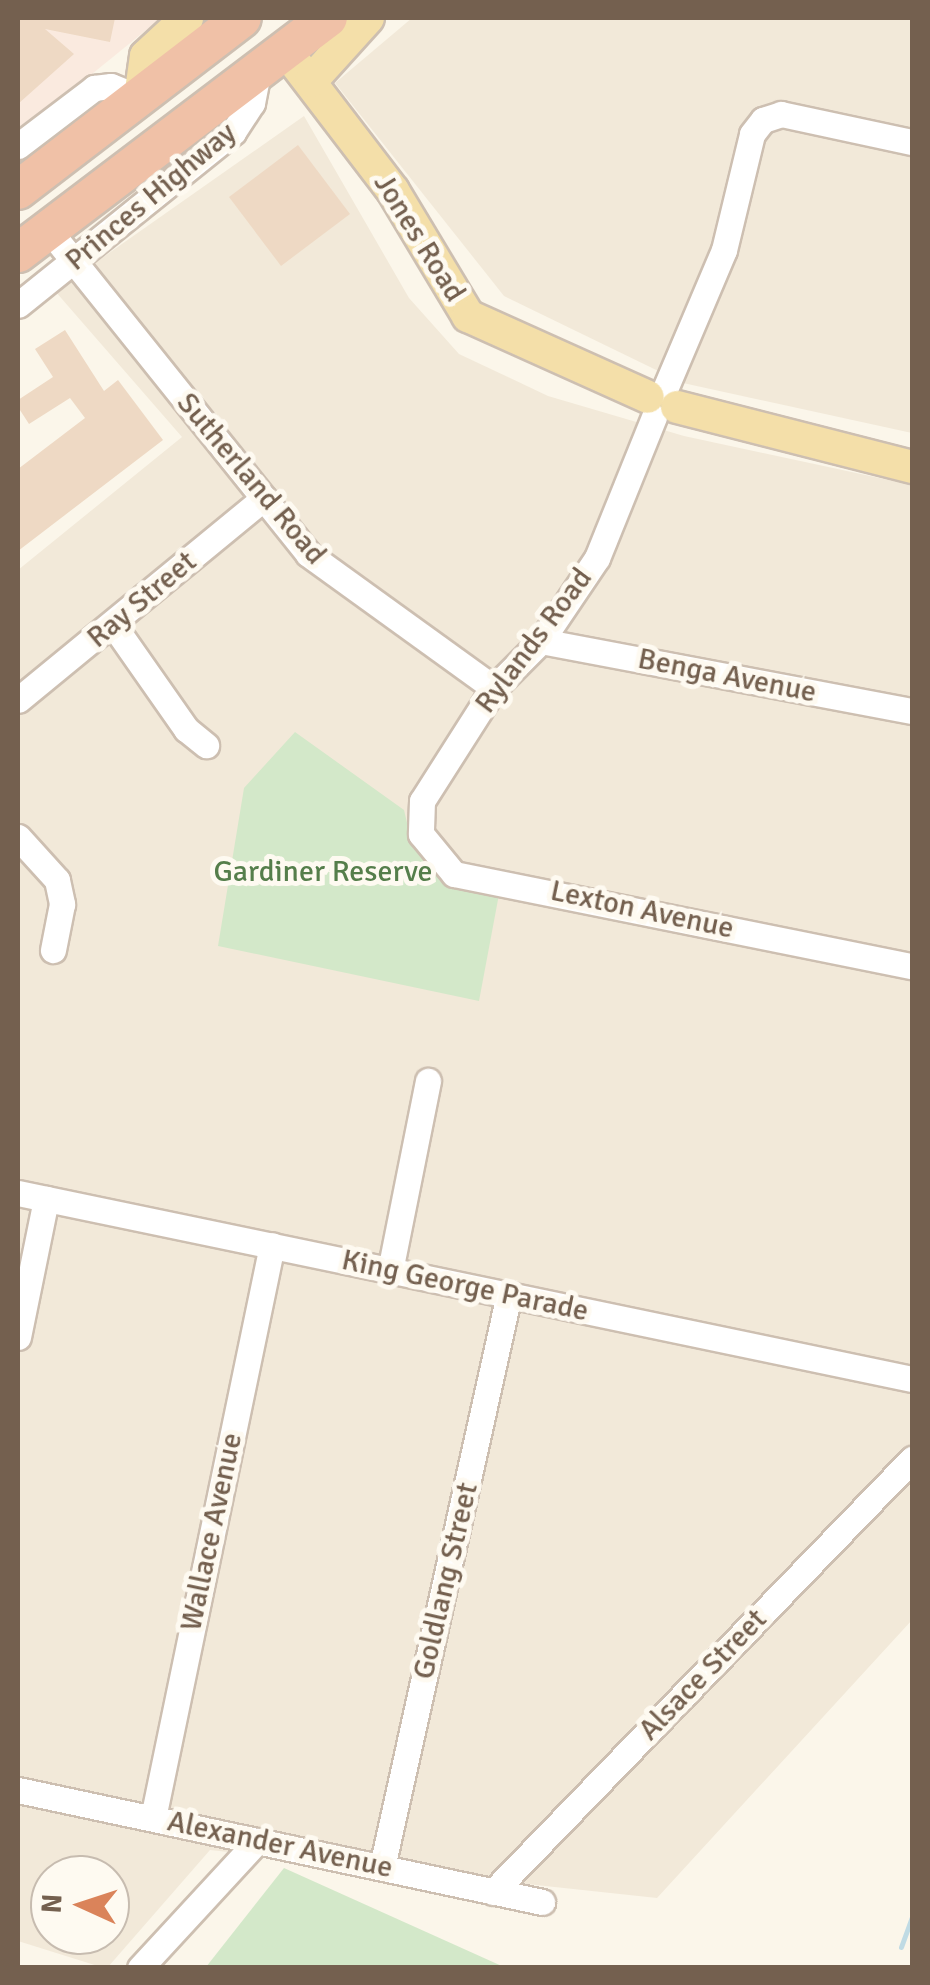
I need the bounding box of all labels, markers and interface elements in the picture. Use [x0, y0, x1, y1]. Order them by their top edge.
street label: Princes Highway [58, 115, 244, 279]
street label: Jones Road [365, 167, 473, 309]
street label: Sutherland Road [169, 386, 333, 572]
street label: Ray Street [80, 544, 204, 656]
street label: Rylands Road [468, 561, 600, 721]
street label: Benga Avenue [635, 641, 819, 711]
park label: Gardiner Reserve [213, 854, 433, 890]
street label: Lexton Avenue [547, 873, 737, 947]
street label: King George Parade [338, 1242, 592, 1330]
street label: Wallace Avenue [173, 1430, 251, 1634]
street label: Goldlang Street [406, 1479, 486, 1683]
street label: Alsace Street [631, 1602, 775, 1748]
street label: Alexander Avenue [164, 1804, 396, 1886]
north arrow [30, 1855, 130, 1955]
text: N [35, 1893, 70, 1914]

